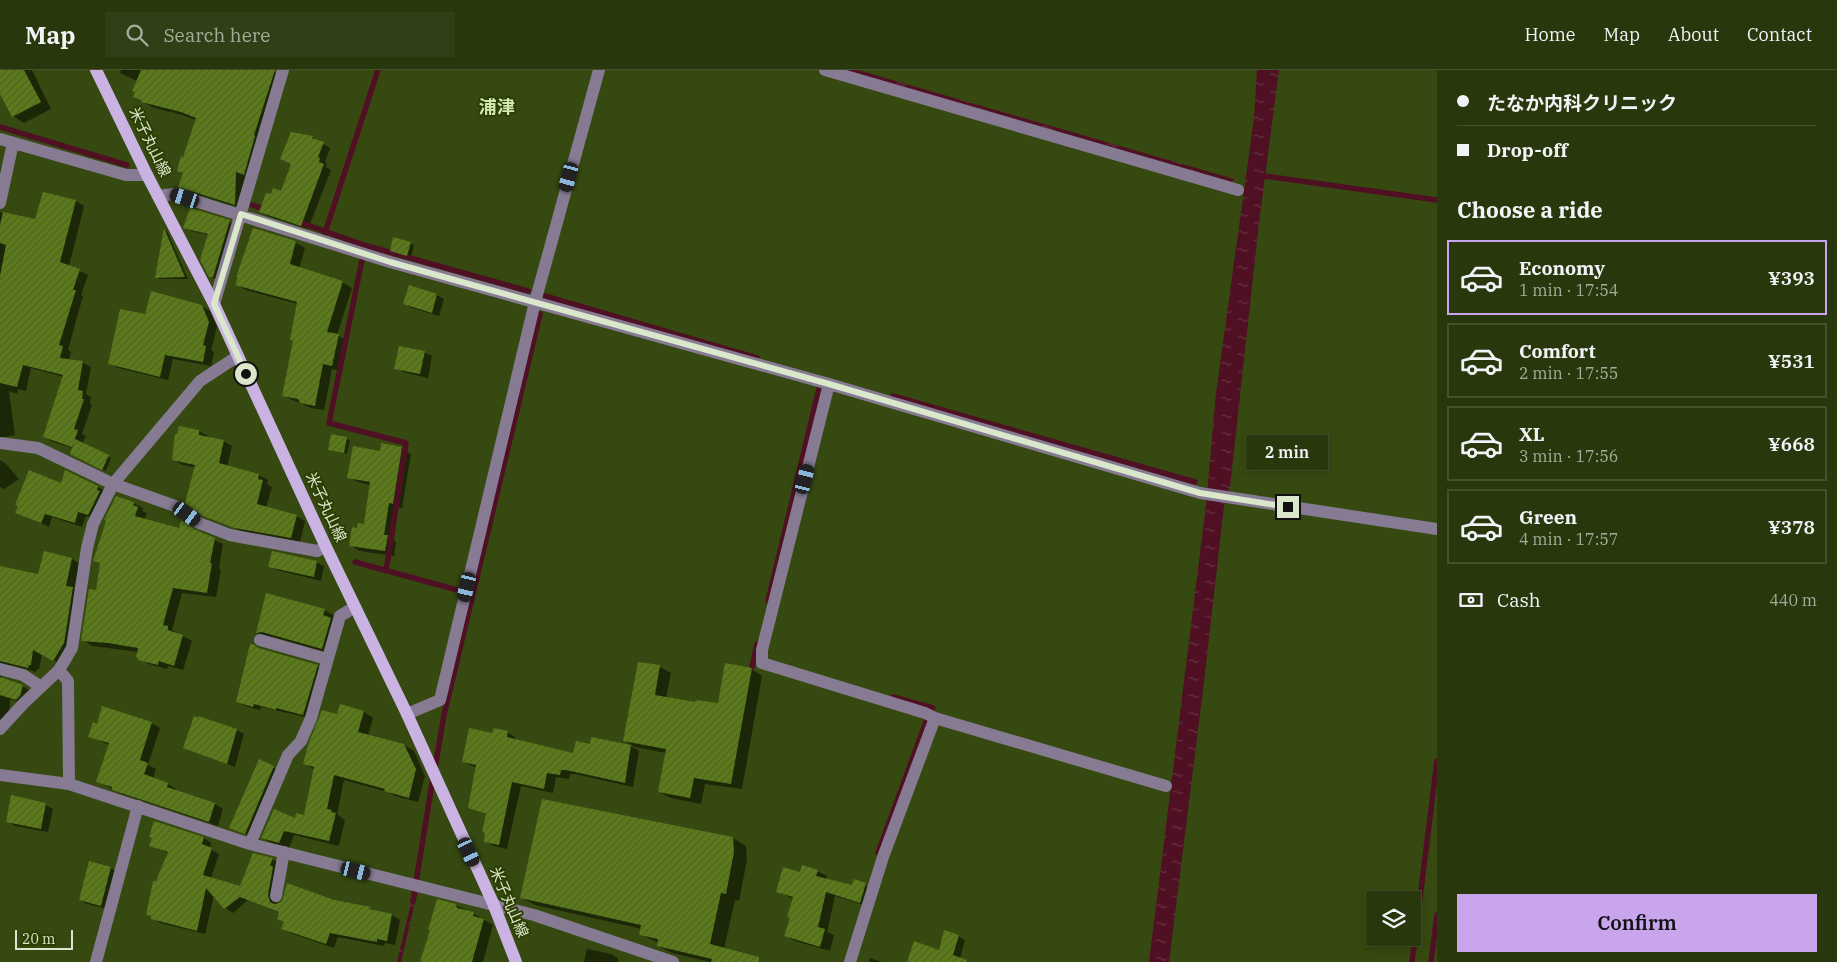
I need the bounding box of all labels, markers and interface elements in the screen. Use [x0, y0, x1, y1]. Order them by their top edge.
search box [105, 12, 455, 57]
text: Map [25, 19, 75, 51]
icon: search [123, 21, 151, 49]
text: Search here [163, 23, 270, 47]
text: Home [1524, 23, 1576, 46]
text: Map [1604, 23, 1640, 46]
text: About [1668, 23, 1719, 46]
text: Contact [1747, 23, 1812, 46]
text: たなか内科クリニック [1487, 91, 1677, 115]
district label: 浦津 [479, 95, 515, 118]
street label: 米子丸山線 [125, 104, 175, 180]
text: Drop-off [1487, 138, 1568, 162]
car [557, 161, 580, 193]
car [168, 186, 201, 210]
text: Choose a ride [1457, 195, 1603, 224]
icon: car [1459, 255, 1504, 300]
text: Economy [1519, 256, 1605, 280]
text: ¥393 [1768, 266, 1815, 290]
text: 1 min · 17:54 [1519, 280, 1618, 300]
icon: car [1459, 338, 1504, 383]
text: Comfort [1519, 339, 1596, 363]
text: ¥531 [1768, 349, 1815, 373]
route start [235, 363, 257, 385]
text: 2 min · 17:55 [1519, 363, 1618, 383]
icon: car [1459, 421, 1504, 466]
text: XL [1519, 422, 1545, 446]
text: ¥668 [1768, 432, 1815, 456]
callout: 2 min [1247, 434, 1329, 470]
text: 2 min [1265, 442, 1309, 462]
text: 3 min · 17:56 [1519, 446, 1618, 466]
car [794, 463, 815, 495]
street label: 米子丸山線 [302, 469, 351, 545]
route end [1277, 496, 1299, 518]
car [170, 499, 203, 529]
icon: car [1459, 504, 1504, 549]
text: Green [1519, 505, 1577, 529]
text: ¥378 [1768, 515, 1815, 539]
text: 4 min · 17:57 [1519, 529, 1618, 549]
car [456, 571, 477, 603]
icon: cash [1457, 586, 1485, 614]
text: Cash [1497, 588, 1541, 612]
text: 440 m [1769, 590, 1817, 610]
car [455, 835, 482, 869]
car [339, 860, 372, 882]
street label: 米子丸山線 [486, 864, 533, 940]
map controls [1366, 891, 1421, 946]
button: layers [1366, 891, 1421, 946]
button: Confirm [1457, 894, 1817, 952]
scale bar [15, 927, 72, 950]
text: 20 m [22, 930, 55, 948]

